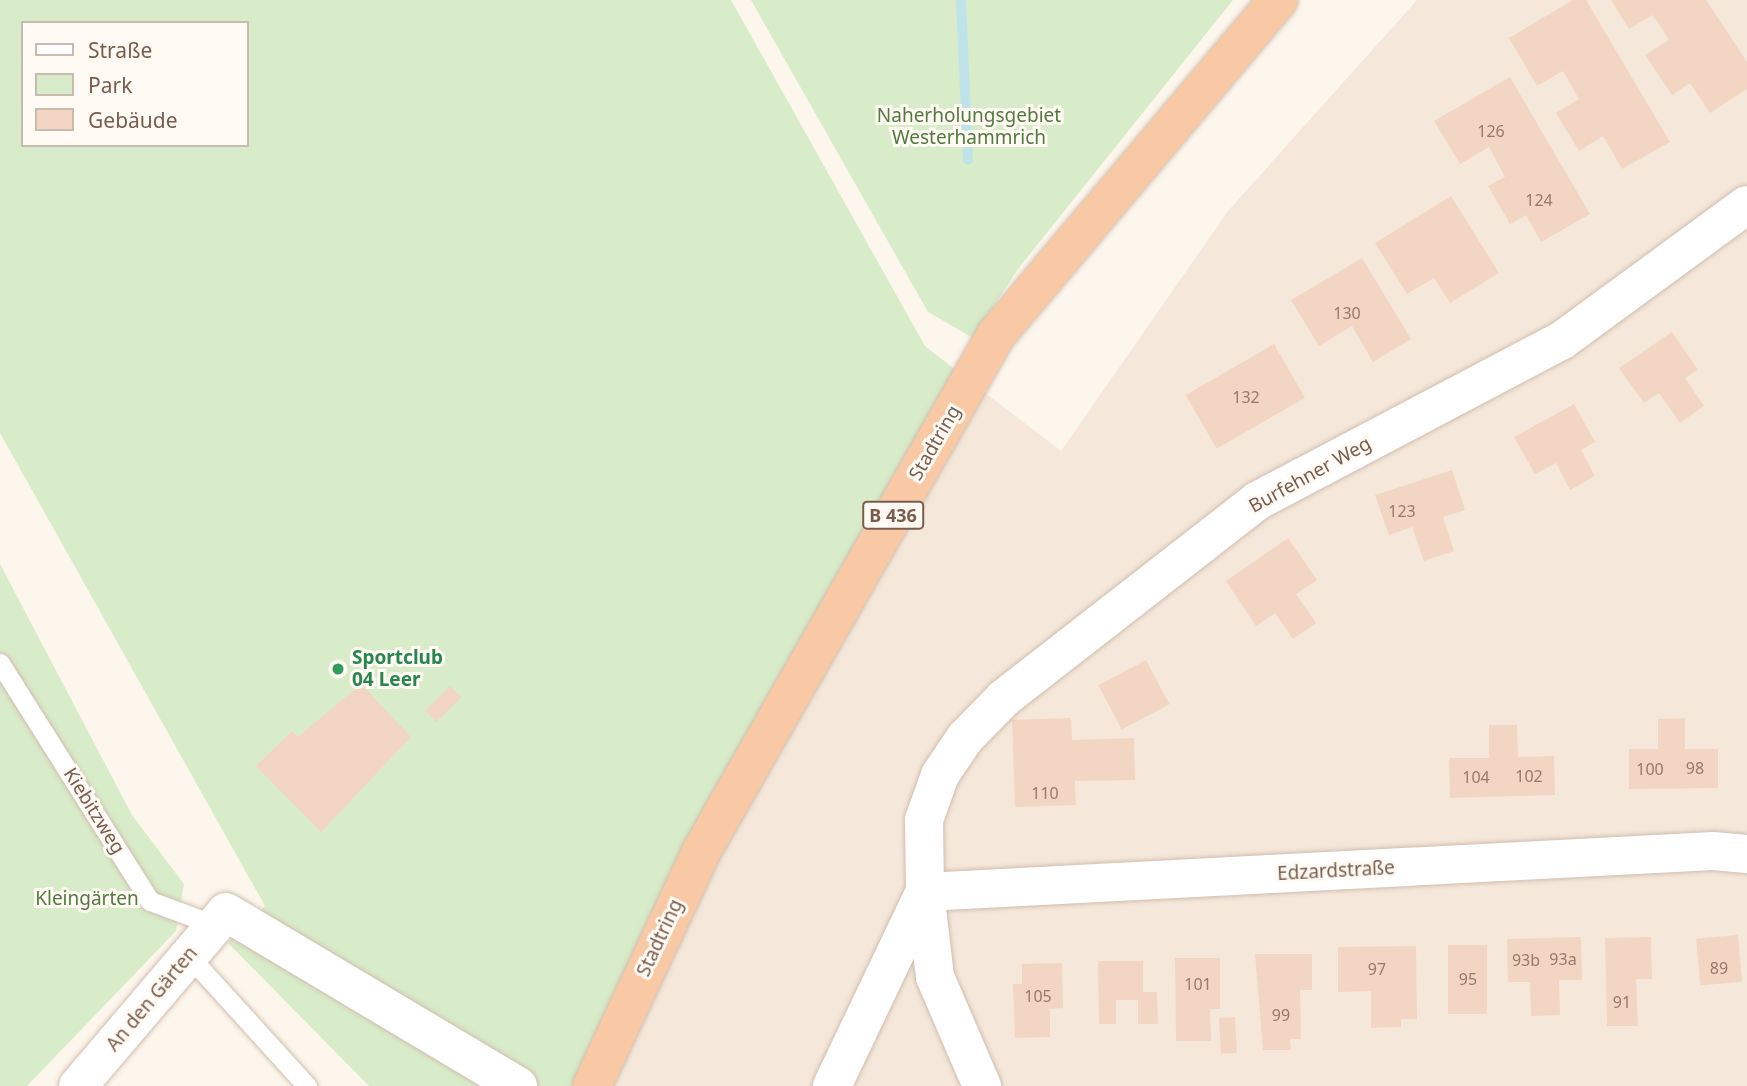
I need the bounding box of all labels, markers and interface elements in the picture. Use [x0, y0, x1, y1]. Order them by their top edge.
legend [21, 21, 248, 147]
text: Straße [88, 36, 152, 64]
text: Park [88, 71, 132, 99]
park label: Naherholungsgebiet Westerhammrich [877, 105, 1061, 149]
text: Gebäude [88, 106, 178, 134]
house number: 126 [1477, 121, 1505, 141]
house number: 124 [1525, 190, 1553, 210]
house number: 130 [1333, 303, 1361, 323]
house number: 132 [1232, 387, 1260, 407]
street label: Stadtring [904, 402, 966, 484]
street label: Burfehner Weg [1245, 432, 1375, 518]
road number: B 436 [862, 500, 924, 530]
house number: 123 [1388, 501, 1416, 521]
place label: Sportclub 04 Leer [352, 647, 443, 691]
marker: Sportclub 04 Leer [330, 661, 346, 677]
house number: 98 [1686, 758, 1704, 778]
house number: 100 [1636, 759, 1664, 779]
street label: Kiebitzweg [59, 764, 129, 858]
house number: 102 [1515, 766, 1543, 786]
house number: 104 [1462, 767, 1490, 787]
house number: 110 [1031, 783, 1059, 803]
street label: Edzardstraße [1277, 857, 1395, 885]
park label: Kleingärten [35, 888, 139, 910]
street label: Stadtring [632, 896, 688, 980]
street label: An den Gärten [102, 942, 202, 1056]
house number: 93a [1549, 949, 1577, 969]
house number: 93b [1512, 950, 1540, 970]
house number: 89 [1710, 958, 1728, 978]
house number: 97 [1368, 959, 1386, 979]
house number: 95 [1459, 969, 1477, 989]
house number: 101 [1184, 974, 1212, 994]
house number: 105 [1024, 986, 1052, 1006]
house number: 91 [1613, 992, 1631, 1012]
house number: 99 [1272, 1005, 1290, 1025]

